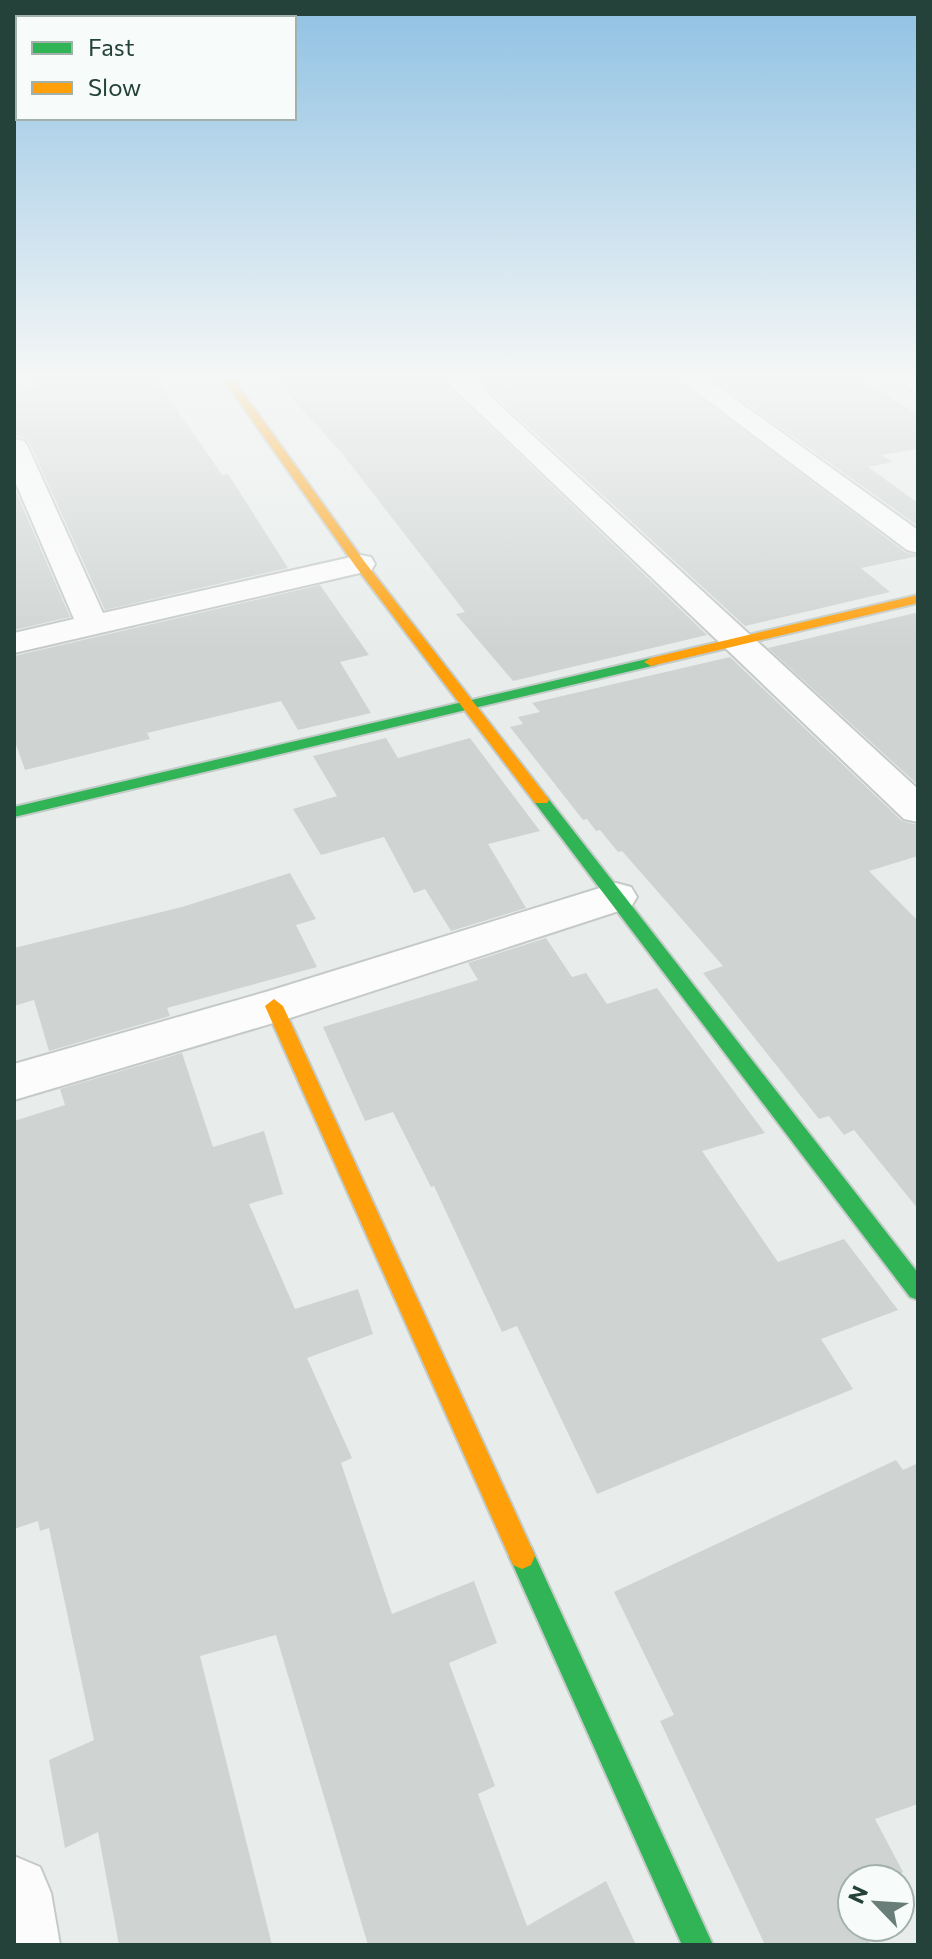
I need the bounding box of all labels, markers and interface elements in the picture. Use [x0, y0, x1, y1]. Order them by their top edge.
legend [16, 16, 296, 120]
text: Fast [88, 32, 135, 61]
text: Slow [88, 72, 141, 101]
north arrow [836, 1863, 916, 1943]
text: N [842, 1881, 873, 1908]

